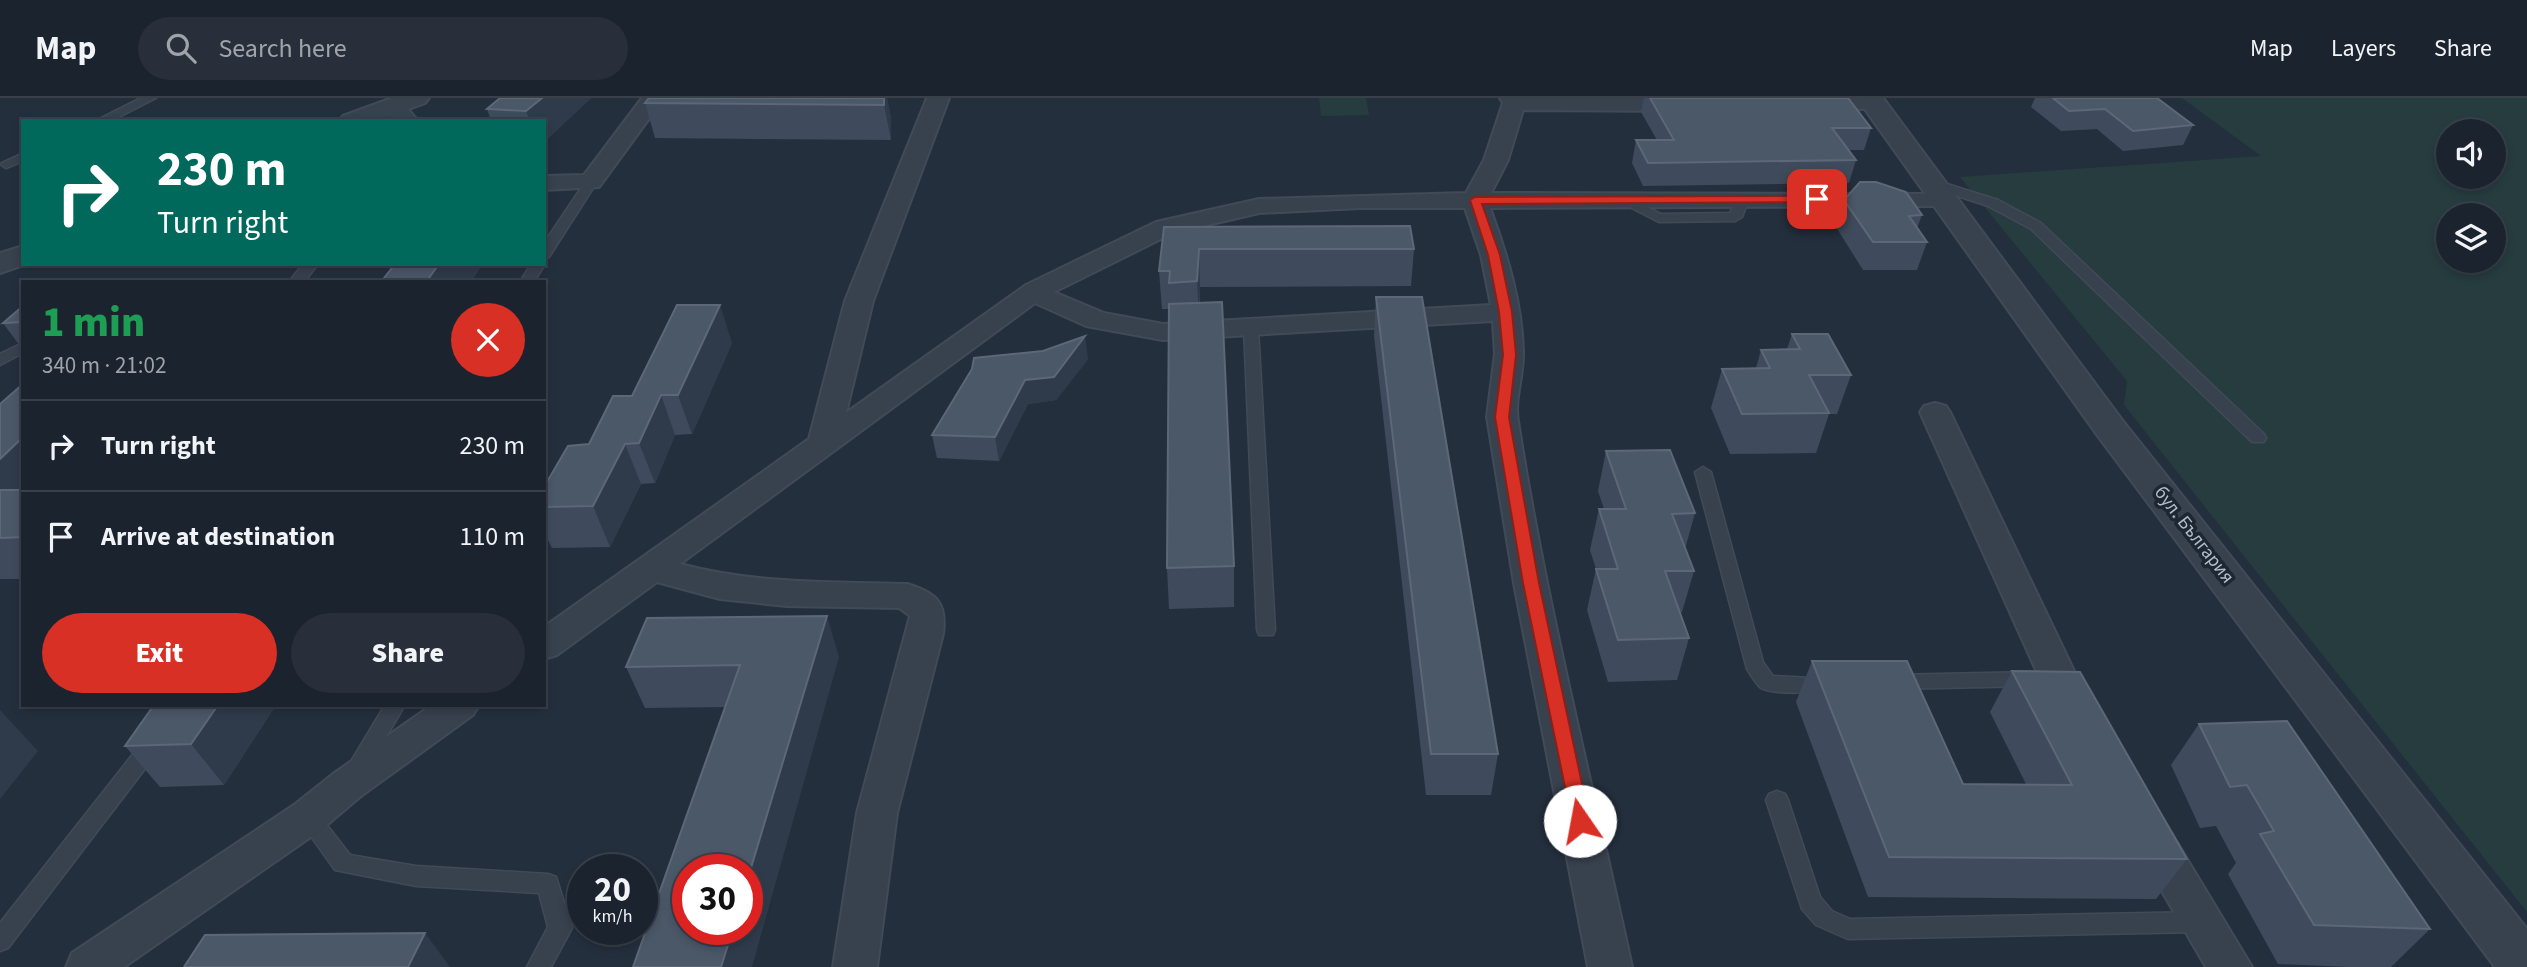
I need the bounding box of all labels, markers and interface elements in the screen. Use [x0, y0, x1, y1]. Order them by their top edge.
search box [138, 17, 628, 80]
text: Map [35, 25, 96, 72]
icon: search [162, 29, 200, 67]
text: Search here [218, 30, 347, 67]
text: Map [2250, 31, 2293, 66]
text: Layers [2331, 31, 2396, 66]
text: Share [2434, 31, 2492, 66]
map controls [2436, 119, 2506, 273]
button: sound [2436, 119, 2506, 189]
text: 230 m [157, 135, 286, 205]
icon: right [42, 147, 133, 238]
pin [1787, 169, 1847, 229]
icon: arrive [1798, 180, 1836, 218]
text: Turn right [157, 200, 288, 246]
button: layers [2436, 203, 2506, 273]
text: 1 min [42, 293, 145, 353]
button: close [451, 303, 525, 377]
text: 340 m · 21:02 [42, 349, 166, 382]
icon: right [42, 427, 80, 465]
text: Turn right [101, 427, 216, 464]
text: 230 m [459, 427, 525, 464]
street label: бул. България [2147, 481, 2241, 589]
icon: arrive [42, 518, 80, 556]
text: Arrive at destination [101, 518, 335, 555]
text: 110 m [459, 518, 525, 555]
button: Exit [42, 613, 277, 693]
button: Share [291, 613, 525, 693]
position arrow [1543, 784, 1617, 858]
speed limit sign: 30 [672, 854, 763, 945]
text: 20 [594, 865, 631, 915]
text: km/h [593, 904, 632, 929]

